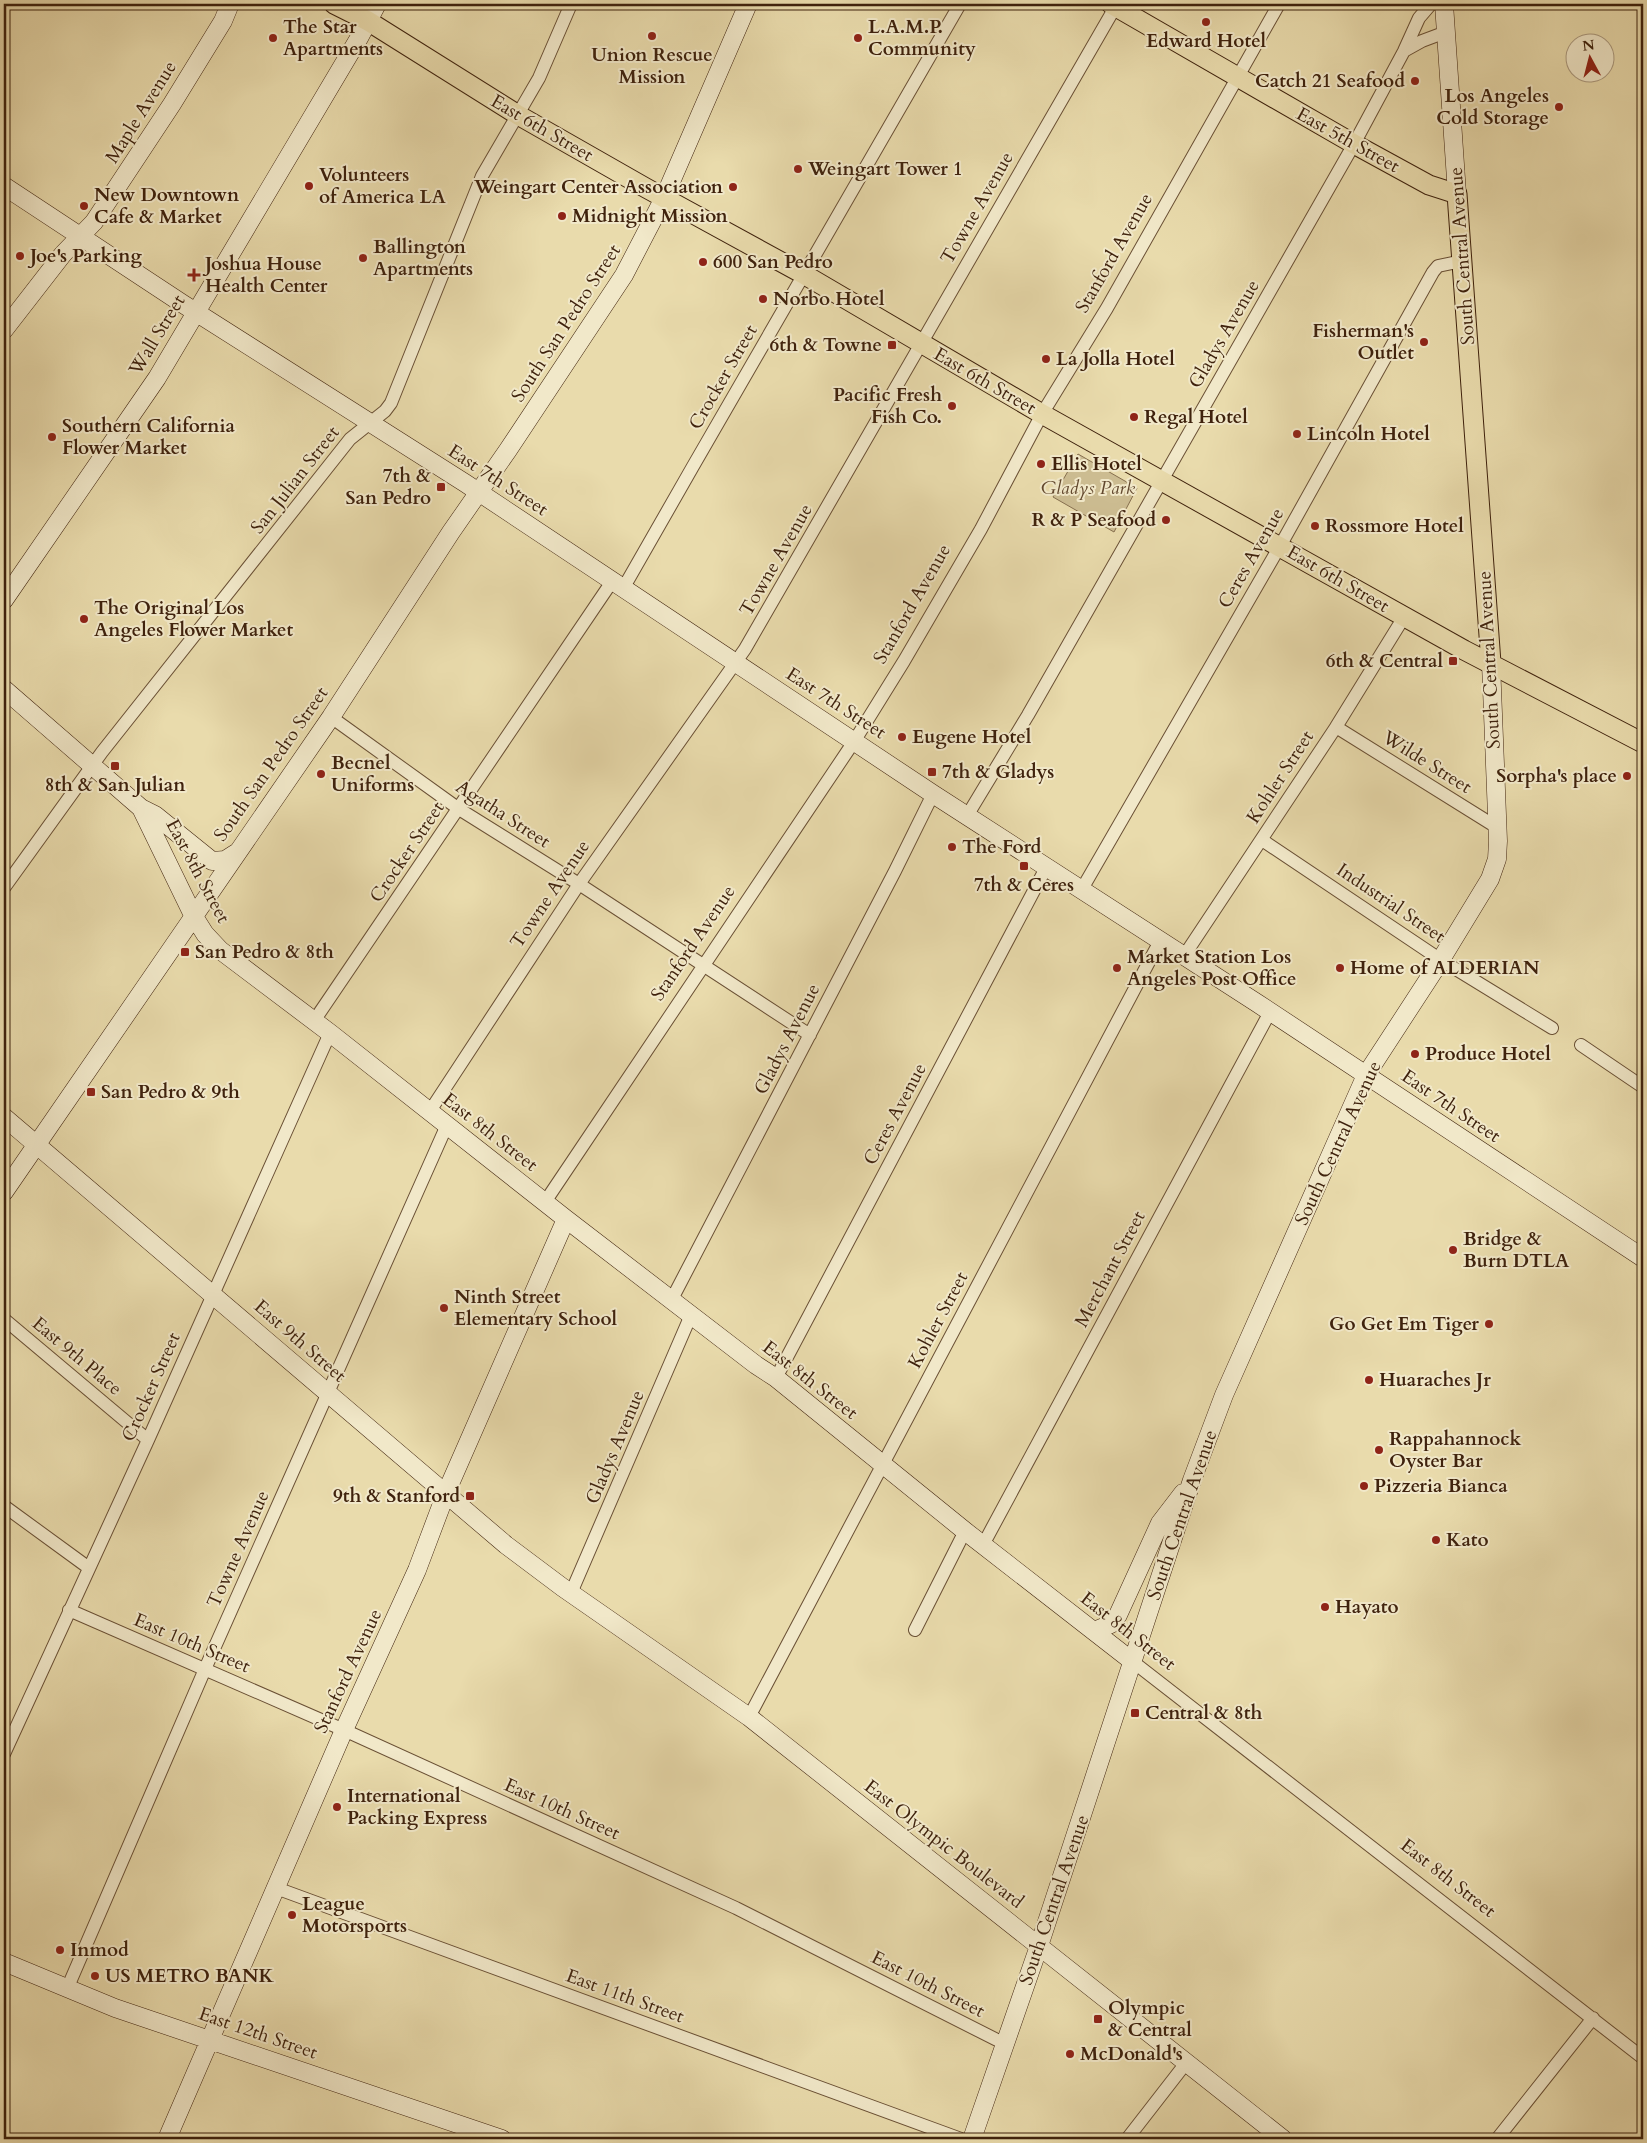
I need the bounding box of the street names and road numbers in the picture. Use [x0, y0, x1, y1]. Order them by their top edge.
street label: Maple Avenue [99, 56, 183, 168]
street label: East 6th Street [486, 88, 598, 168]
street label: East 5th Street [1292, 101, 1404, 179]
street label: Towne Avenue [934, 147, 1020, 269]
street label: South Central Avenue [1443, 166, 1481, 346]
street label: Stanford Avenue [1069, 188, 1159, 318]
street label: South San Pedro Street [505, 239, 627, 407]
street label: Gladys Avenue [1182, 275, 1266, 393]
street label: Wall Street [122, 290, 191, 381]
street label: Crocker Street [683, 320, 763, 434]
street label: East 6th Street [929, 341, 1041, 421]
street label: San Julian Street [245, 421, 345, 539]
street label: East 7th Street [443, 438, 553, 522]
street label: Towne Avenue [733, 499, 819, 621]
street label: Ceres Avenue [1212, 503, 1290, 613]
street label: Stanford Avenue [867, 539, 957, 669]
street label: East 6th Street [1282, 539, 1394, 619]
street label: South Central Avenue [1471, 570, 1507, 750]
street label: East 7th Street [781, 661, 891, 745]
street label: South San Pedro Street [208, 681, 334, 847]
street label: Wilde Street [1377, 724, 1477, 800]
street label: Kohler Street [1240, 725, 1320, 829]
street label: Agatha Street [451, 774, 555, 854]
street label: Crocker Street [364, 796, 450, 908]
street label: East 8th Street [160, 814, 236, 928]
street label: Towne Avenue [504, 835, 596, 953]
street label: Industrial Street [1331, 857, 1451, 949]
street label: Stanford Avenue [645, 880, 741, 1006]
street label: Gladys Avenue [748, 979, 826, 1099]
street label: South Central Avenue [1289, 1057, 1387, 1229]
street label: Ceres Avenue [857, 1059, 933, 1169]
street label: East 7th Street [1396, 1063, 1506, 1149]
street label: East 8th Street [437, 1087, 543, 1177]
street label: Merchant Street [1068, 1206, 1152, 1332]
street label: Kohler Street [902, 1267, 974, 1373]
street label: East 9th Street [248, 1294, 352, 1388]
street label: East 9th Place [26, 1311, 128, 1401]
street label: Crocker Street [115, 1328, 187, 1446]
street label: East 8th Street [757, 1335, 863, 1425]
street label: Gladys Avenue [579, 1386, 651, 1508]
street label: South Central Avenue [1141, 1426, 1223, 1604]
street label: Towne Avenue [201, 1486, 275, 1612]
street label: East 8th Street [1075, 1586, 1181, 1676]
street label: Stanford Avenue [308, 1605, 388, 1737]
street label: East 10th Street [130, 1607, 254, 1679]
street label: East 10th Street [500, 1772, 624, 1846]
street label: East Olympic Boulevard [859, 1773, 1029, 1915]
street label: South Central Avenue [1013, 1811, 1095, 1989]
street label: East 8th Street [1395, 1833, 1501, 1923]
street label: East 10th Street [867, 1944, 989, 2024]
street label: East 11th Street [562, 1963, 688, 2029]
street label: East 12th Street [195, 2001, 321, 2065]

